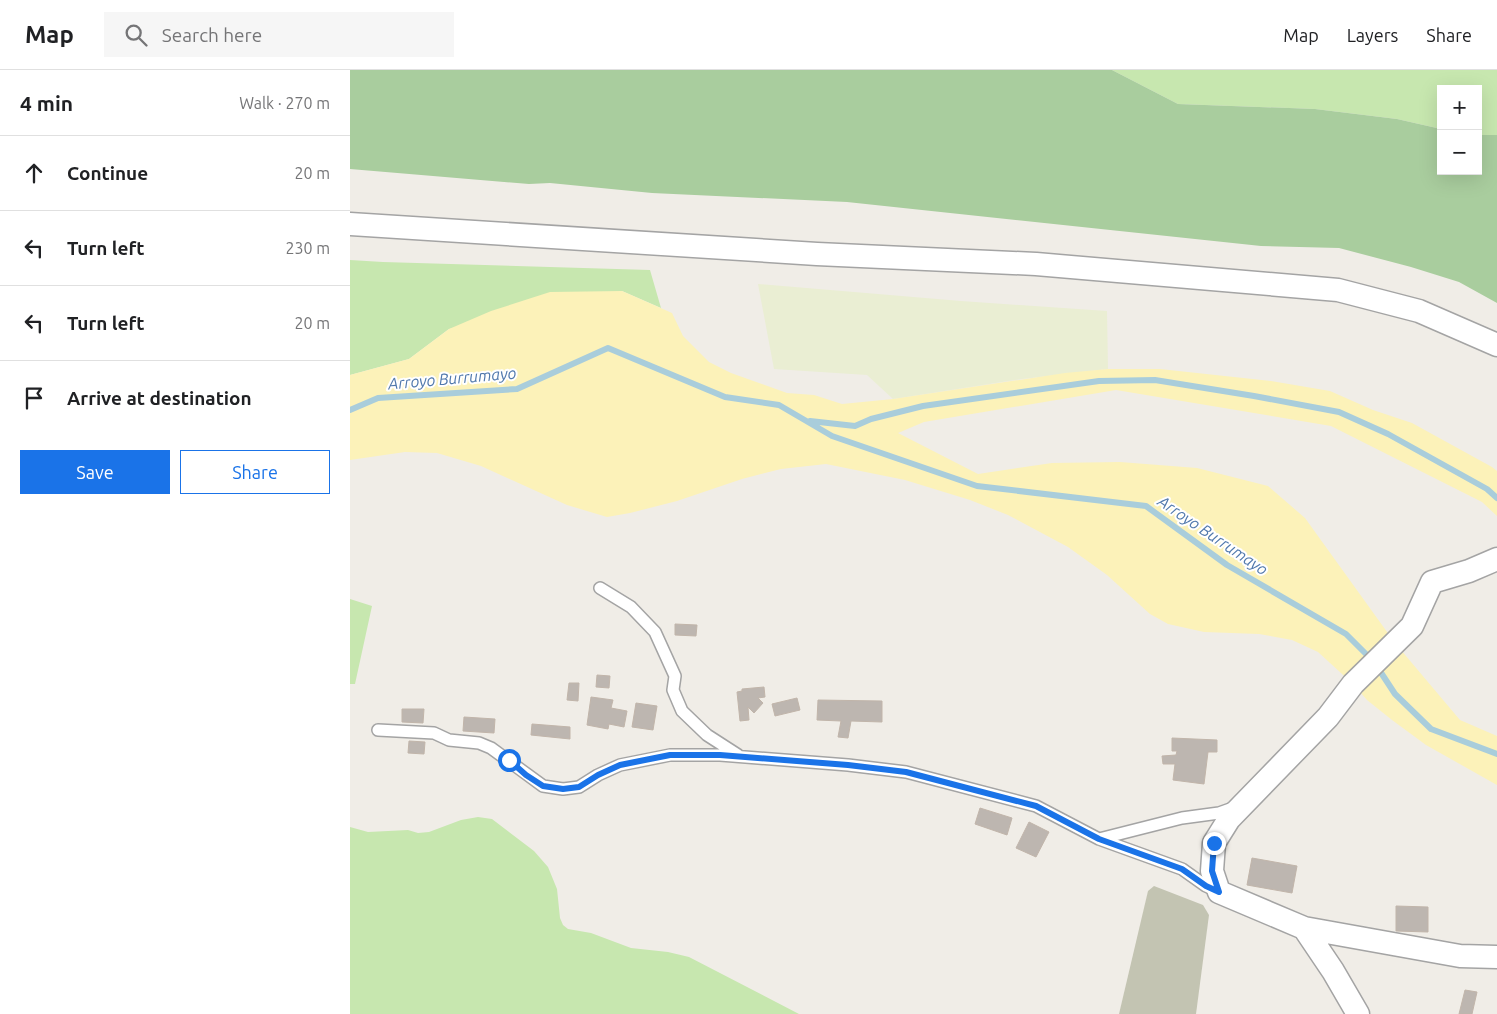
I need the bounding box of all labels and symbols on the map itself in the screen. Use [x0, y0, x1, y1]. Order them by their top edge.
water label: Arroyo Burrumayo [386, 363, 517, 393]
water label: Arroyo Burrumayo [1154, 491, 1272, 579]
route start [498, 749, 521, 772]
route end [1203, 832, 1226, 855]

